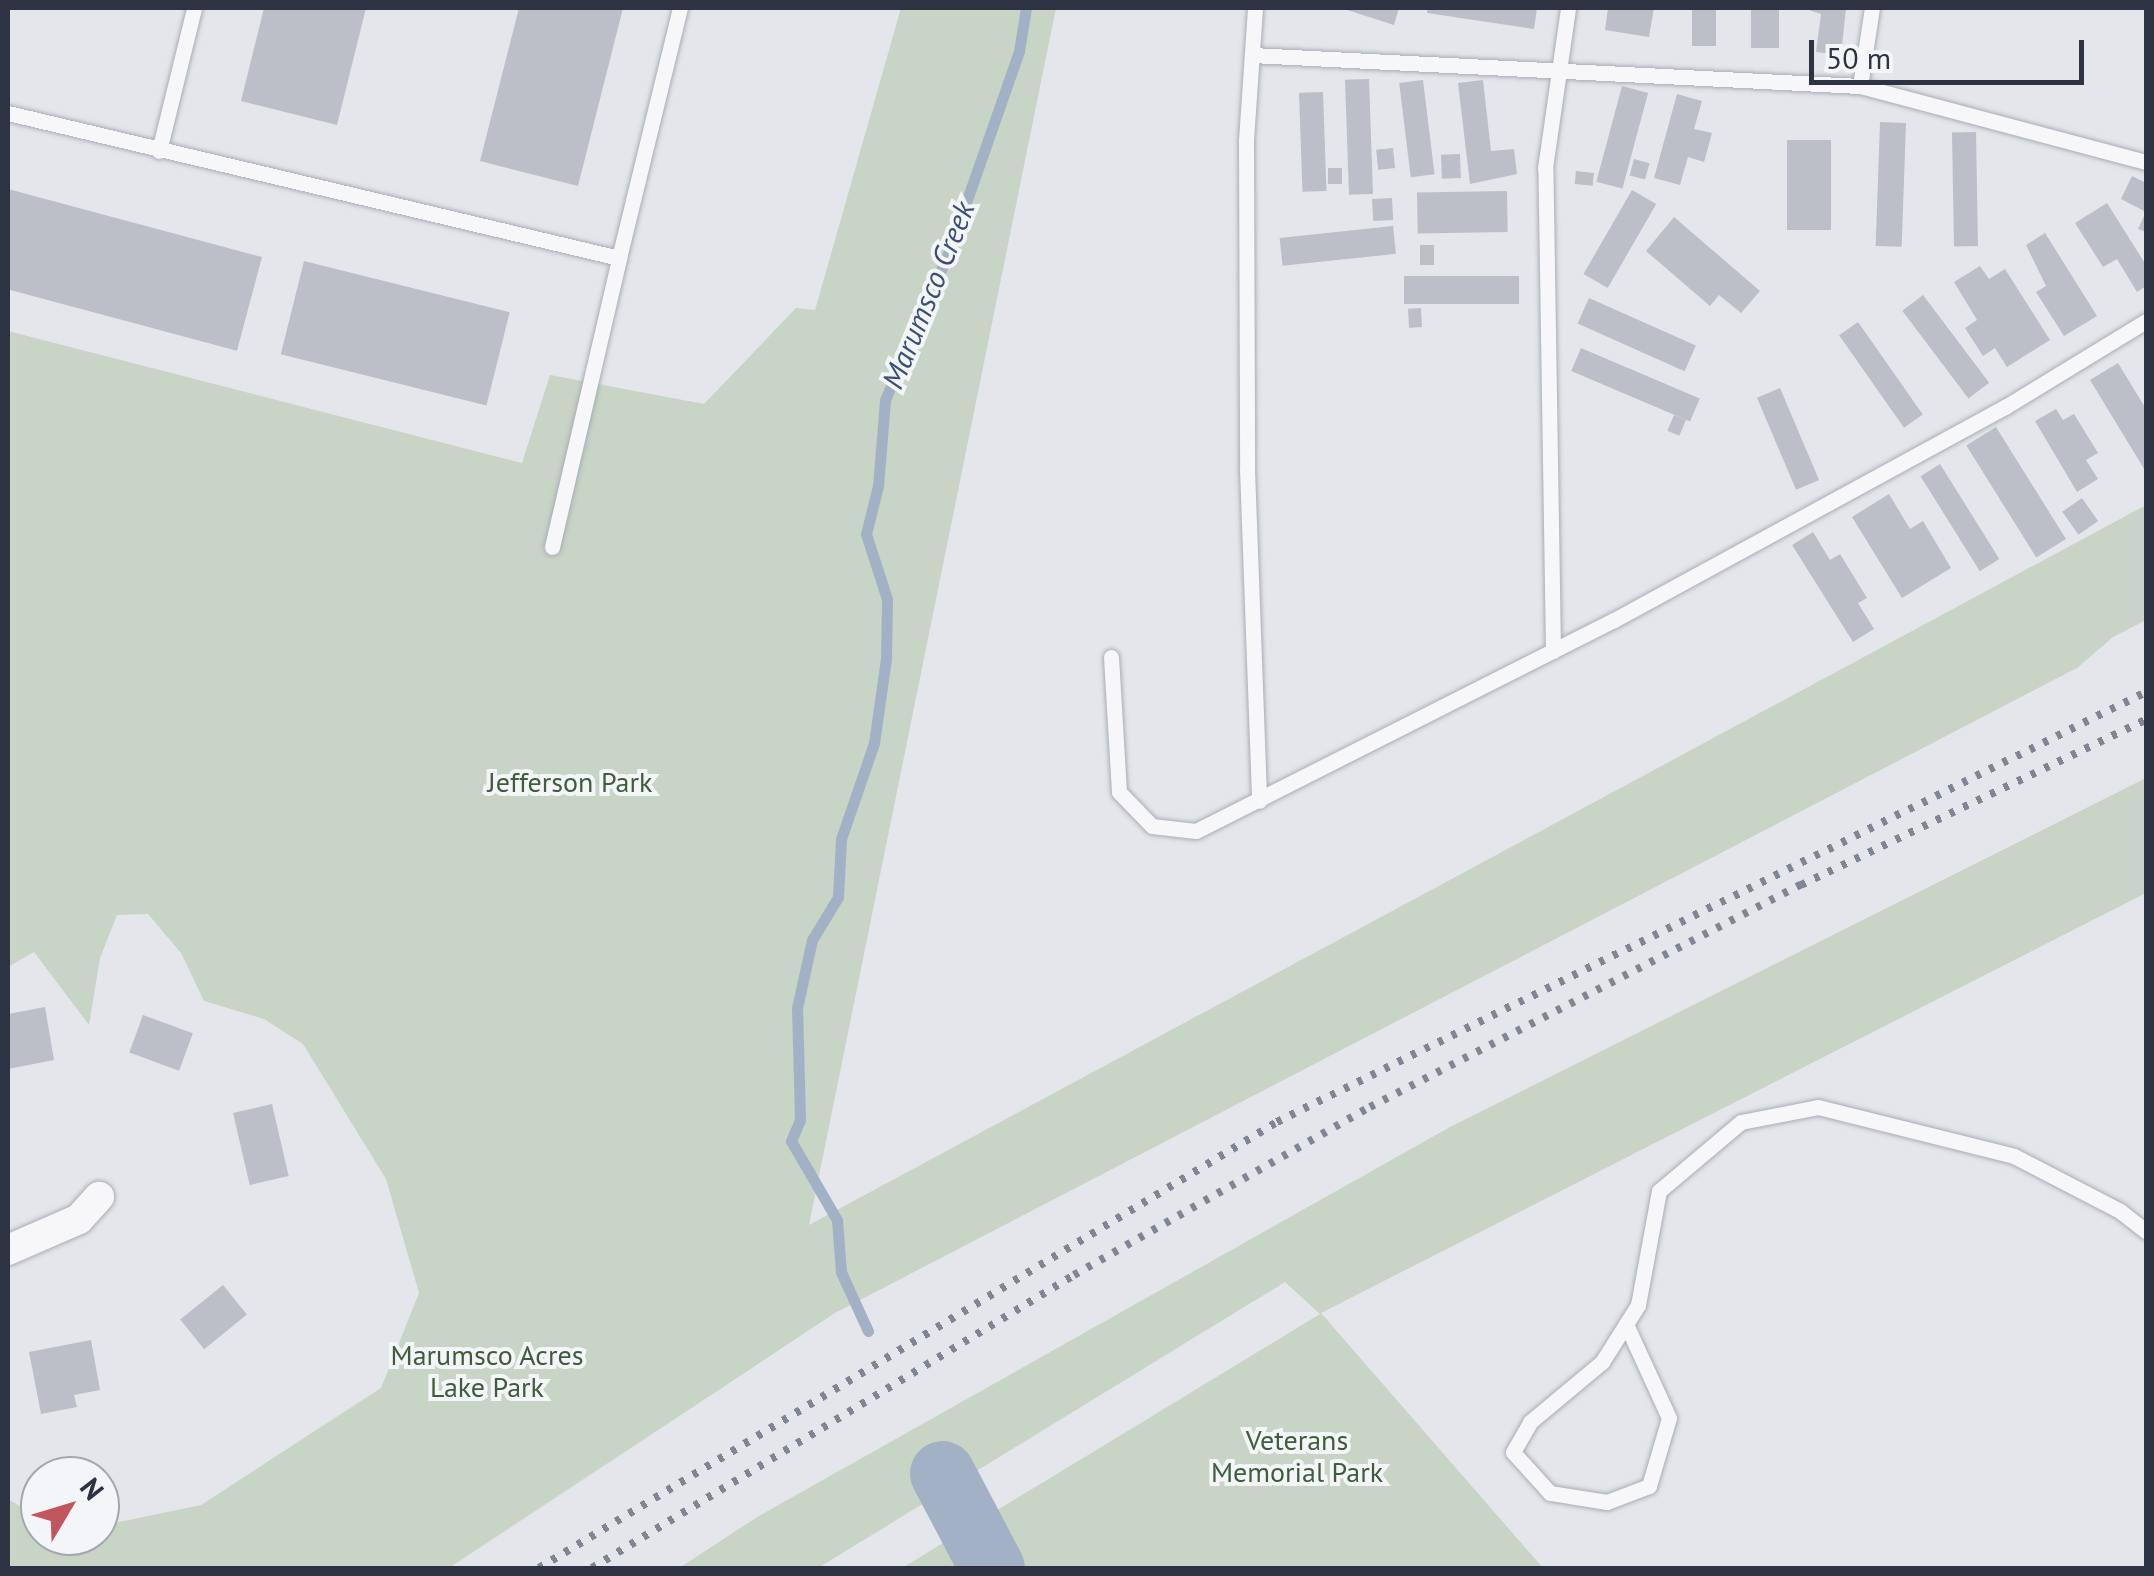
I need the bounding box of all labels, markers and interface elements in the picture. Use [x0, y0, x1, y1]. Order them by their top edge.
scale bar [1814, 20, 2089, 82]
text: 50 m [1826, 38, 1891, 77]
water label: Marumsco Creek [874, 196, 982, 394]
park label: Jefferson Park [488, 765, 652, 799]
park label: Marumsco Acres Lake Park [390, 1338, 584, 1404]
park label: Veterans Memorial Park [1211, 1423, 1383, 1489]
north arrow [20, 1456, 120, 1556]
text: N [72, 1470, 113, 1507]

